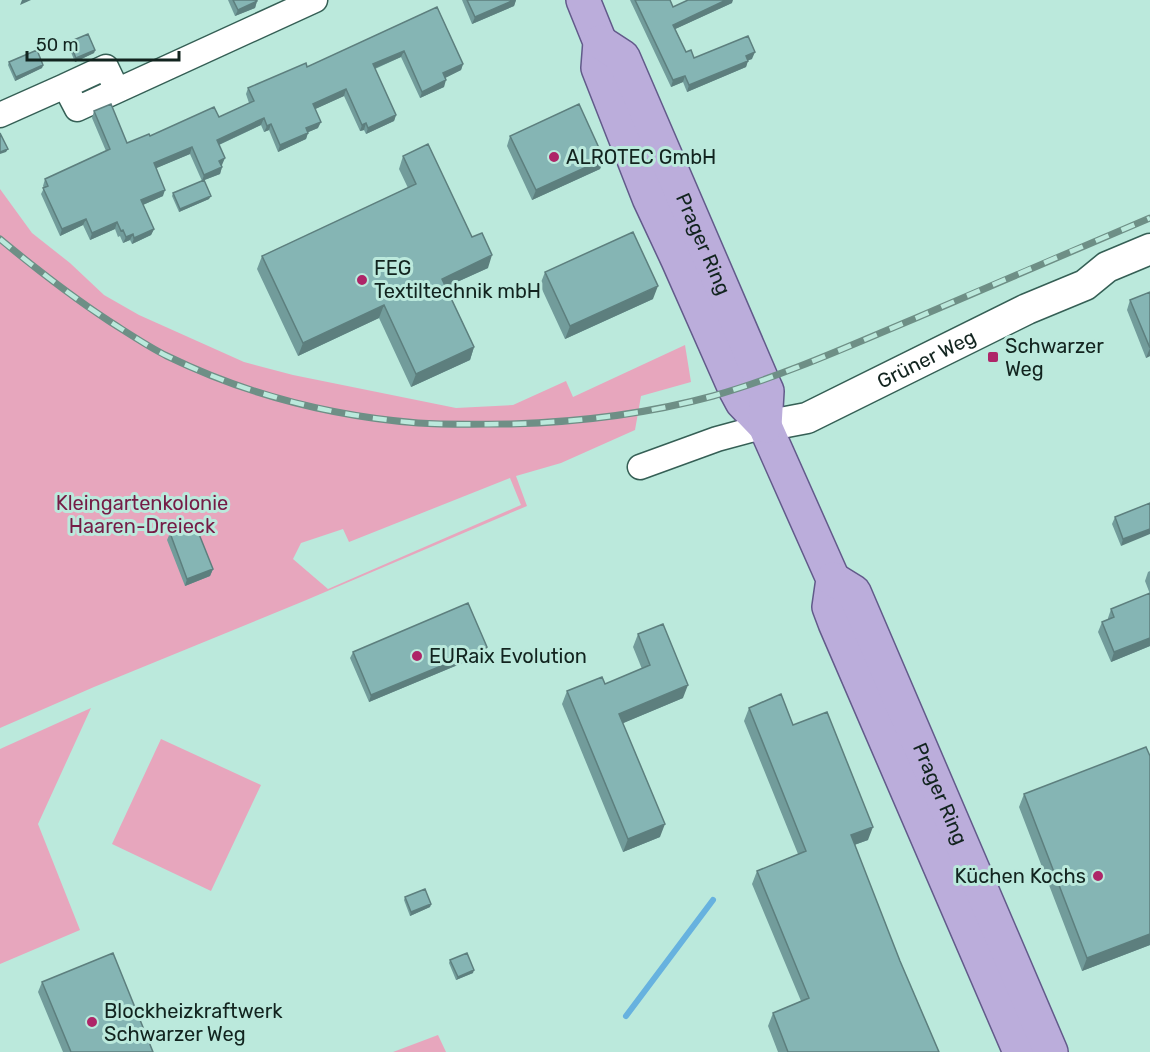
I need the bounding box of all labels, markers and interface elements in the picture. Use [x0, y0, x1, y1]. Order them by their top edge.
scale bar [27, 24, 178, 62]
text: 50 m [36, 34, 79, 56]
place label: ALROTEC GmbH [566, 145, 716, 169]
marker: ALROTEC GmbH [547, 150, 561, 164]
street label: Prager Ring [671, 189, 736, 299]
place label: FEG Textiltechnik mbH [374, 256, 541, 303]
marker: FEG Textiltechnik mbH [355, 273, 369, 287]
street label: Grüner Weg [873, 324, 980, 393]
place label: Schwarzer Weg [1005, 334, 1104, 381]
marker: Schwarzer Weg [986, 350, 1000, 364]
park label: Kleingartenkolonie Haaren-Dreieck [56, 491, 228, 538]
place label: EURaix Evolution [429, 644, 587, 668]
marker: EURaix Evolution [410, 649, 424, 663]
street label: Prager Ring [908, 739, 973, 848]
place label: Küchen Kochs [955, 864, 1086, 888]
marker: Küchen Kochs [1091, 869, 1105, 883]
place label: Blockheizkraftwerk Schwarzer Weg [104, 999, 283, 1046]
marker: Blockheizkraftwerk Schwarzer Weg [85, 1015, 99, 1029]

